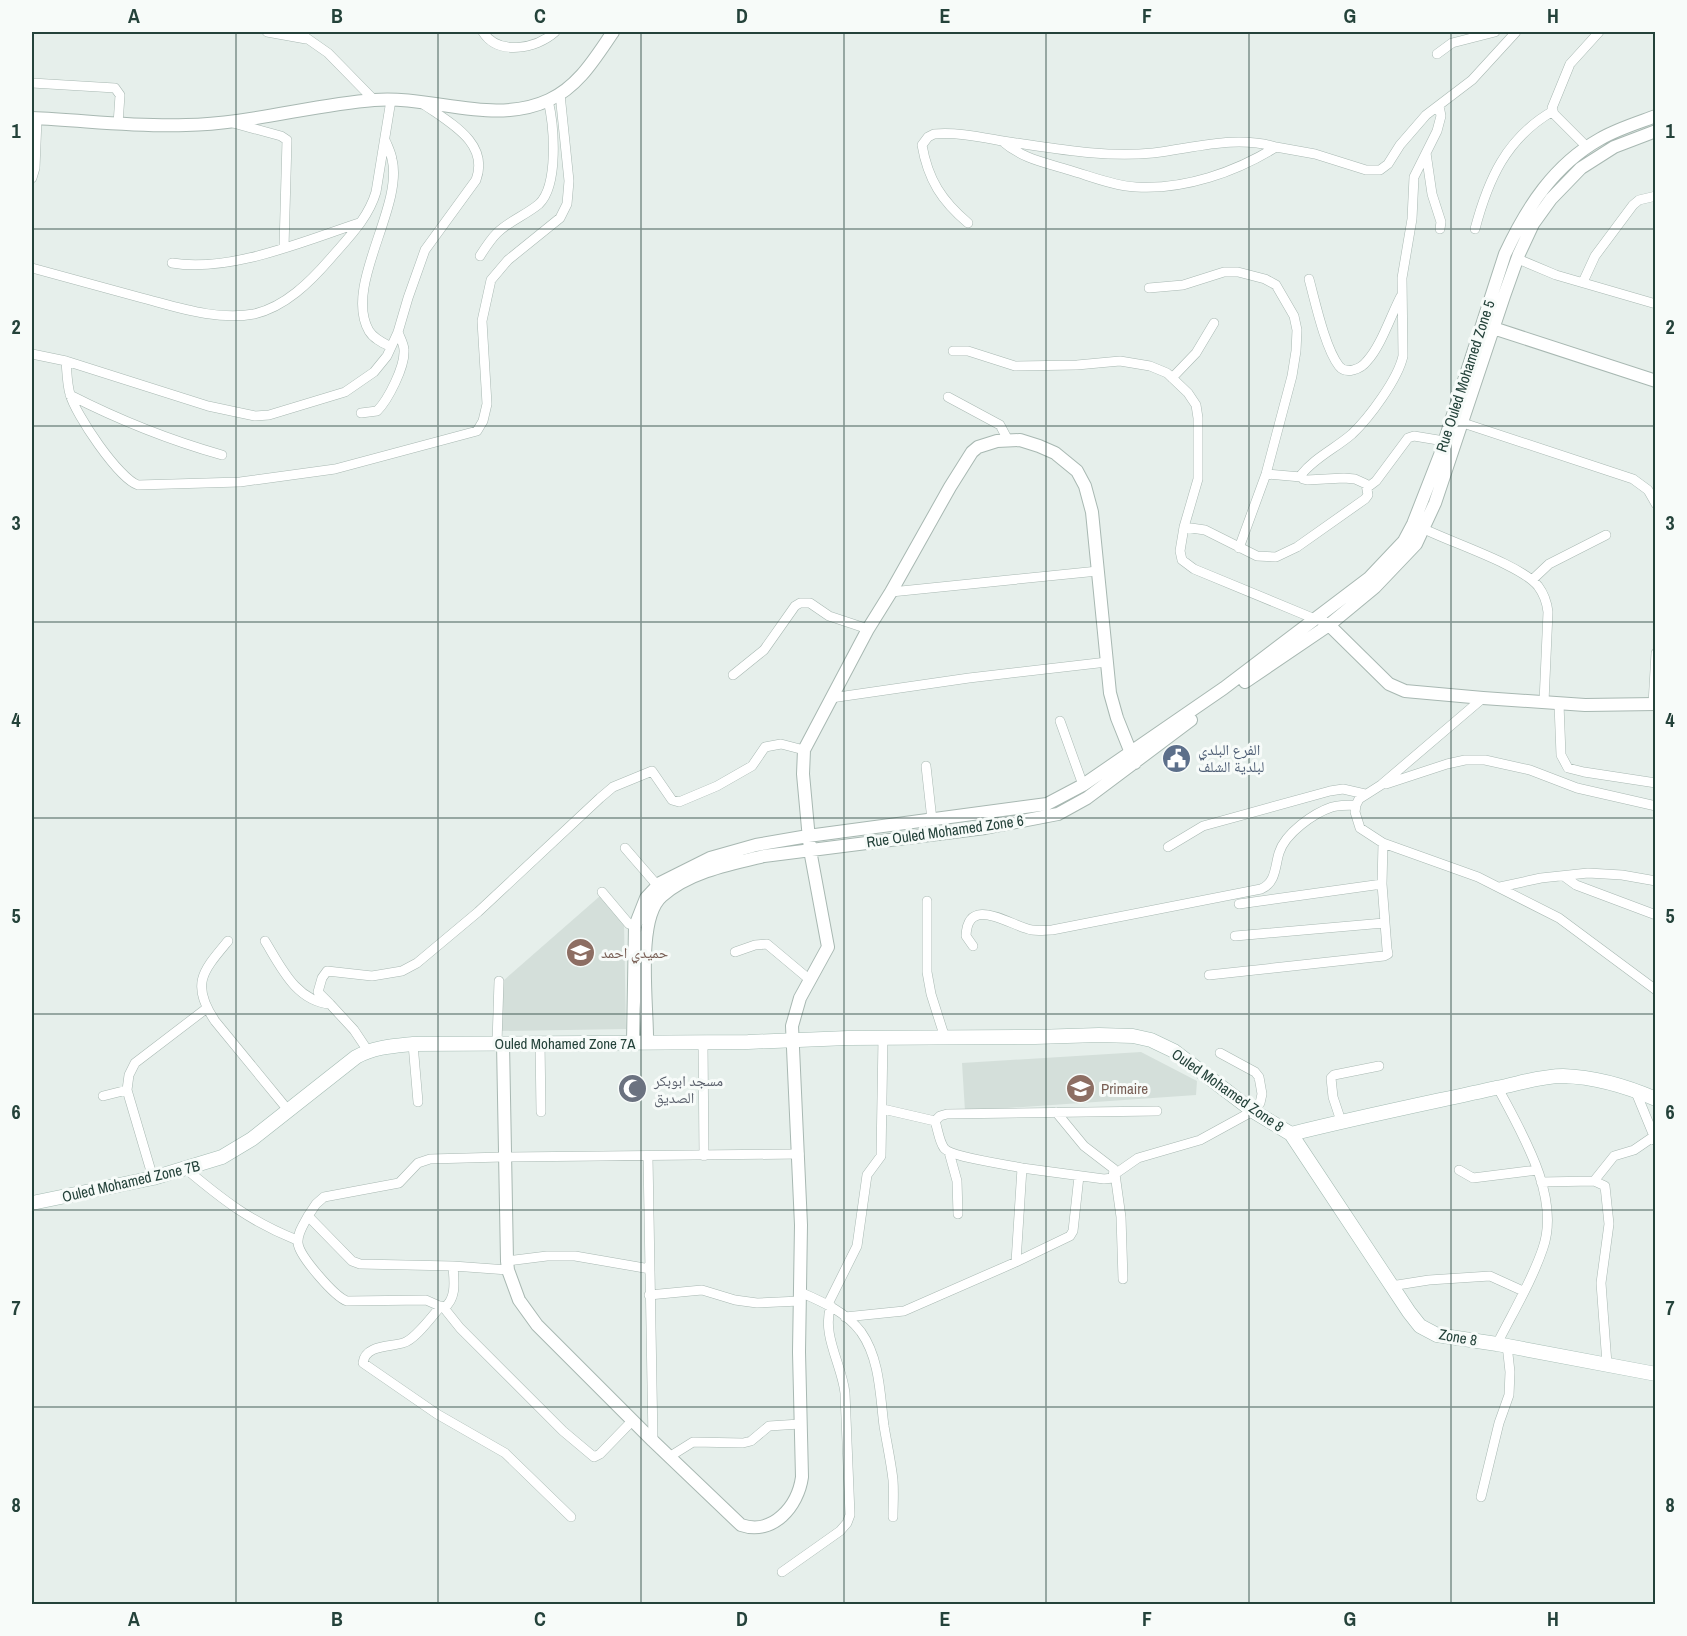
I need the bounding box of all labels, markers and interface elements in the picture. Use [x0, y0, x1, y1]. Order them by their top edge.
text: A [128, 2, 140, 29]
text: B [331, 2, 343, 29]
text: C [534, 2, 546, 29]
text: D [736, 2, 748, 29]
text: E [940, 2, 951, 29]
text: F [1142, 2, 1152, 29]
text: G [1344, 2, 1356, 29]
text: H [1547, 2, 1559, 29]
text: 1 [11, 117, 21, 144]
text: 1 [1665, 117, 1675, 144]
street label: Rue Ouled Mohamed Zone 5 [1431, 297, 1500, 455]
text: 2 [11, 313, 21, 340]
text: 2 [1665, 313, 1675, 340]
text: 3 [11, 509, 21, 536]
text: 3 [1665, 509, 1675, 536]
text: 4 [11, 706, 21, 733]
text: 4 [1665, 706, 1675, 733]
place label: الفرع البلدي لبلدية الشلف [1198, 739, 1264, 777]
public building icon: الفرع البلدي لبلدية الشلف [1161, 742, 1193, 774]
street label: Rue Ouled Mohamed Zone 6 [865, 810, 1025, 852]
text: 5 [11, 902, 21, 929]
text: 5 [1665, 902, 1675, 929]
school or university icon: حميدي احمد [564, 936, 596, 968]
place label: حميدي احمد [601, 942, 669, 964]
street label: Ouled Mohamed Zone 7A [495, 1033, 636, 1054]
street label: Ouled Mohamed Zone 8 [1168, 1043, 1288, 1137]
place label: مسجد ابوبكر الصديق [653, 1070, 723, 1108]
school or university icon: Primaire [1064, 1072, 1096, 1104]
mosque icon: مسجد ابوبكر الصديق [617, 1073, 649, 1105]
place label: Primaire [1101, 1078, 1148, 1099]
text: 6 [11, 1098, 21, 1125]
text: 6 [1665, 1098, 1675, 1125]
street label: Ouled Mohamed Zone 7B [60, 1155, 202, 1207]
text: 7 [11, 1294, 21, 1321]
text: 7 [1665, 1294, 1675, 1321]
street label: Zone 8 [1437, 1323, 1479, 1351]
text: 8 [11, 1491, 21, 1518]
text: 8 [1665, 1491, 1675, 1518]
text: A [128, 1605, 140, 1632]
text: B [331, 1605, 343, 1632]
text: C [534, 1605, 546, 1632]
text: D [736, 1605, 748, 1632]
text: E [940, 1605, 951, 1632]
text: F [1142, 1605, 1152, 1632]
text: G [1344, 1605, 1356, 1632]
text: H [1547, 1605, 1559, 1632]

